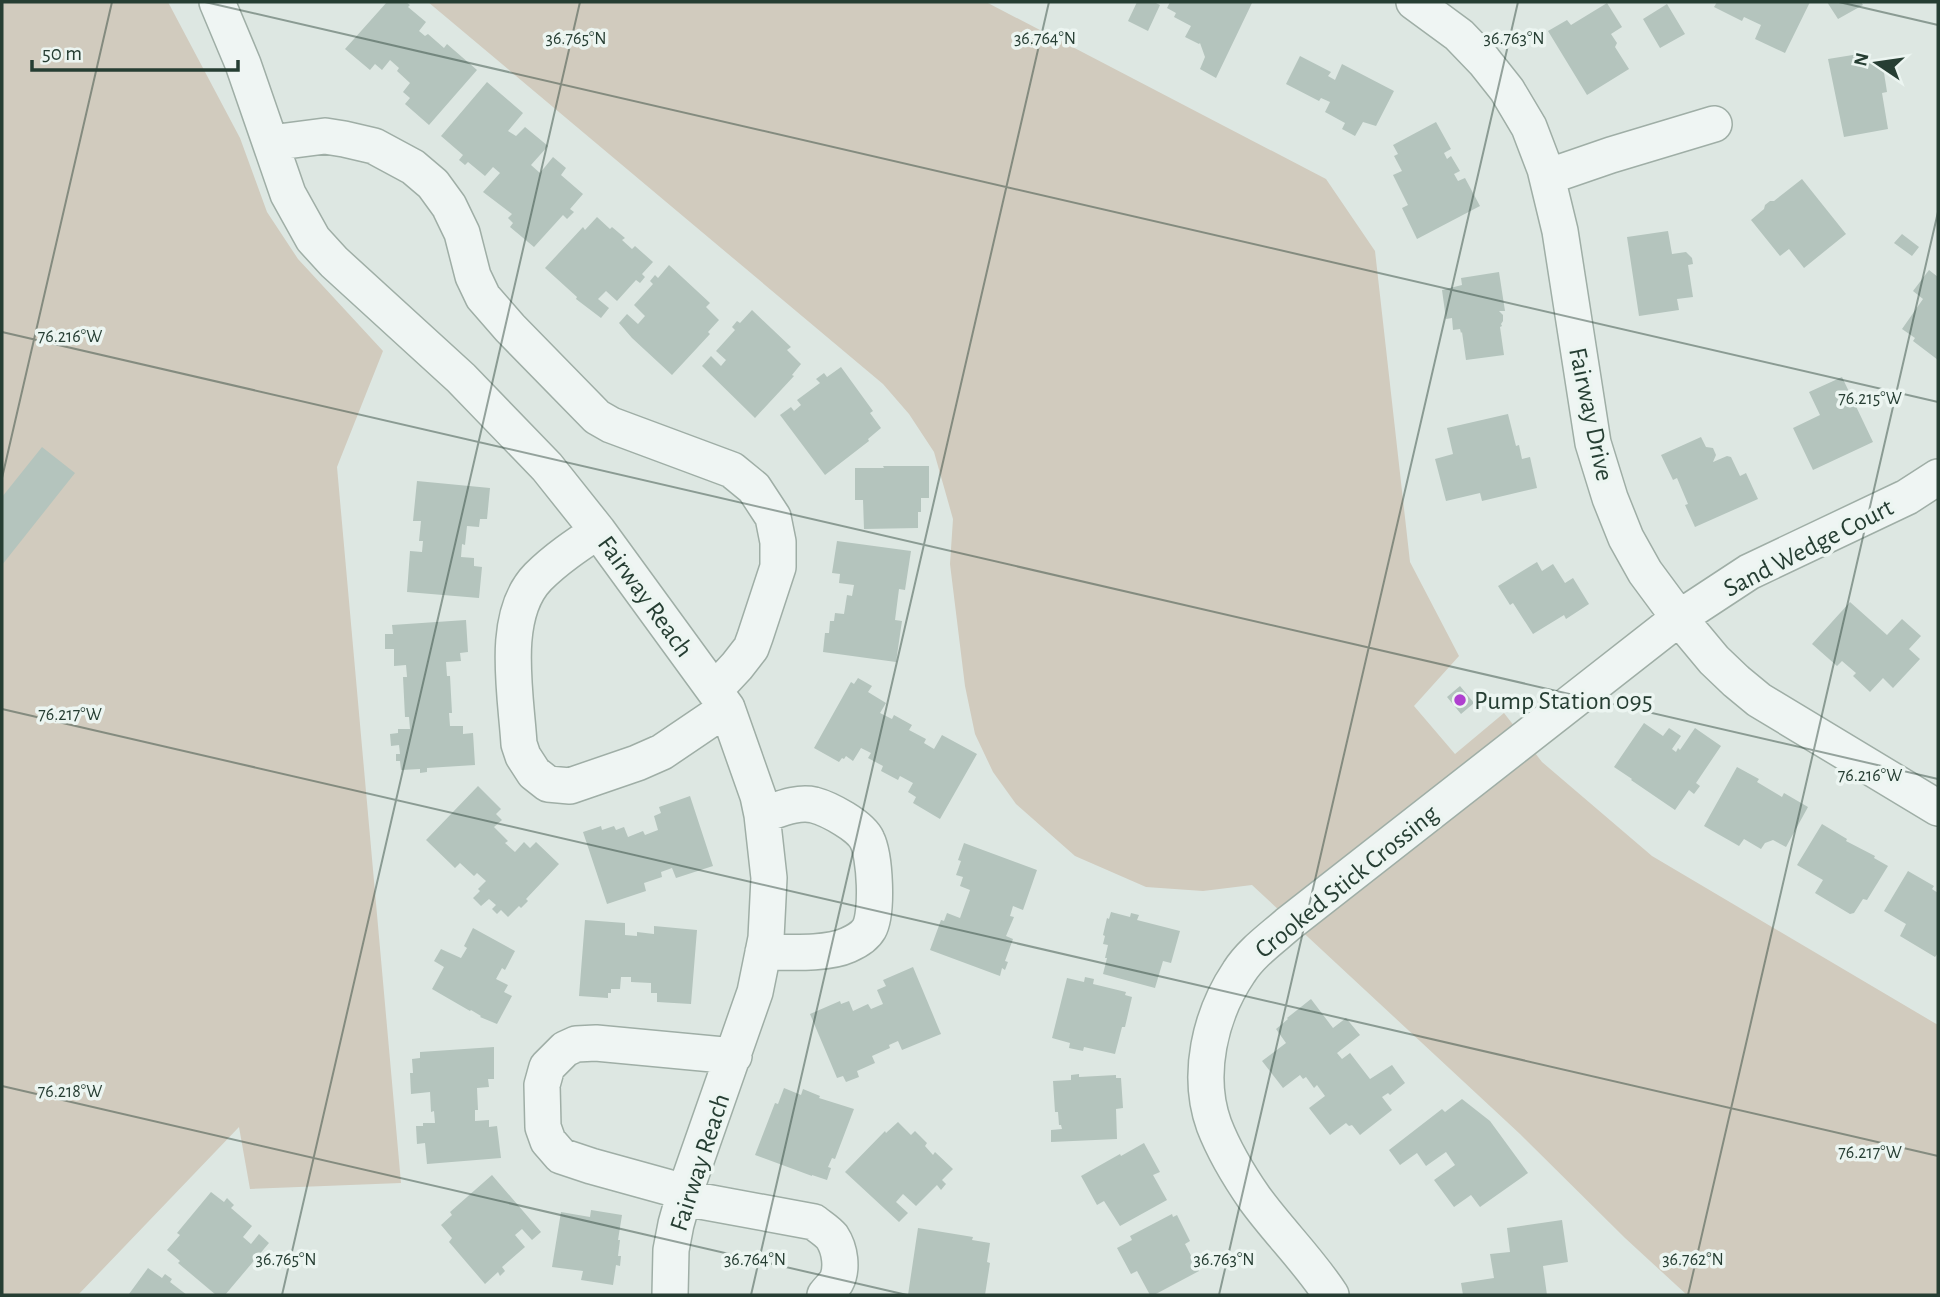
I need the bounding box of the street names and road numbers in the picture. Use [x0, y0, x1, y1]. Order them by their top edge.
street label: Fairway Drive [1564, 345, 1618, 483]
street label: Sand Wedge Court [1719, 494, 1897, 602]
street label: Fairway Reach [593, 531, 698, 662]
street label: Crooked Stick Crossing [1250, 800, 1443, 963]
street label: Fairway Reach [666, 1090, 734, 1234]

